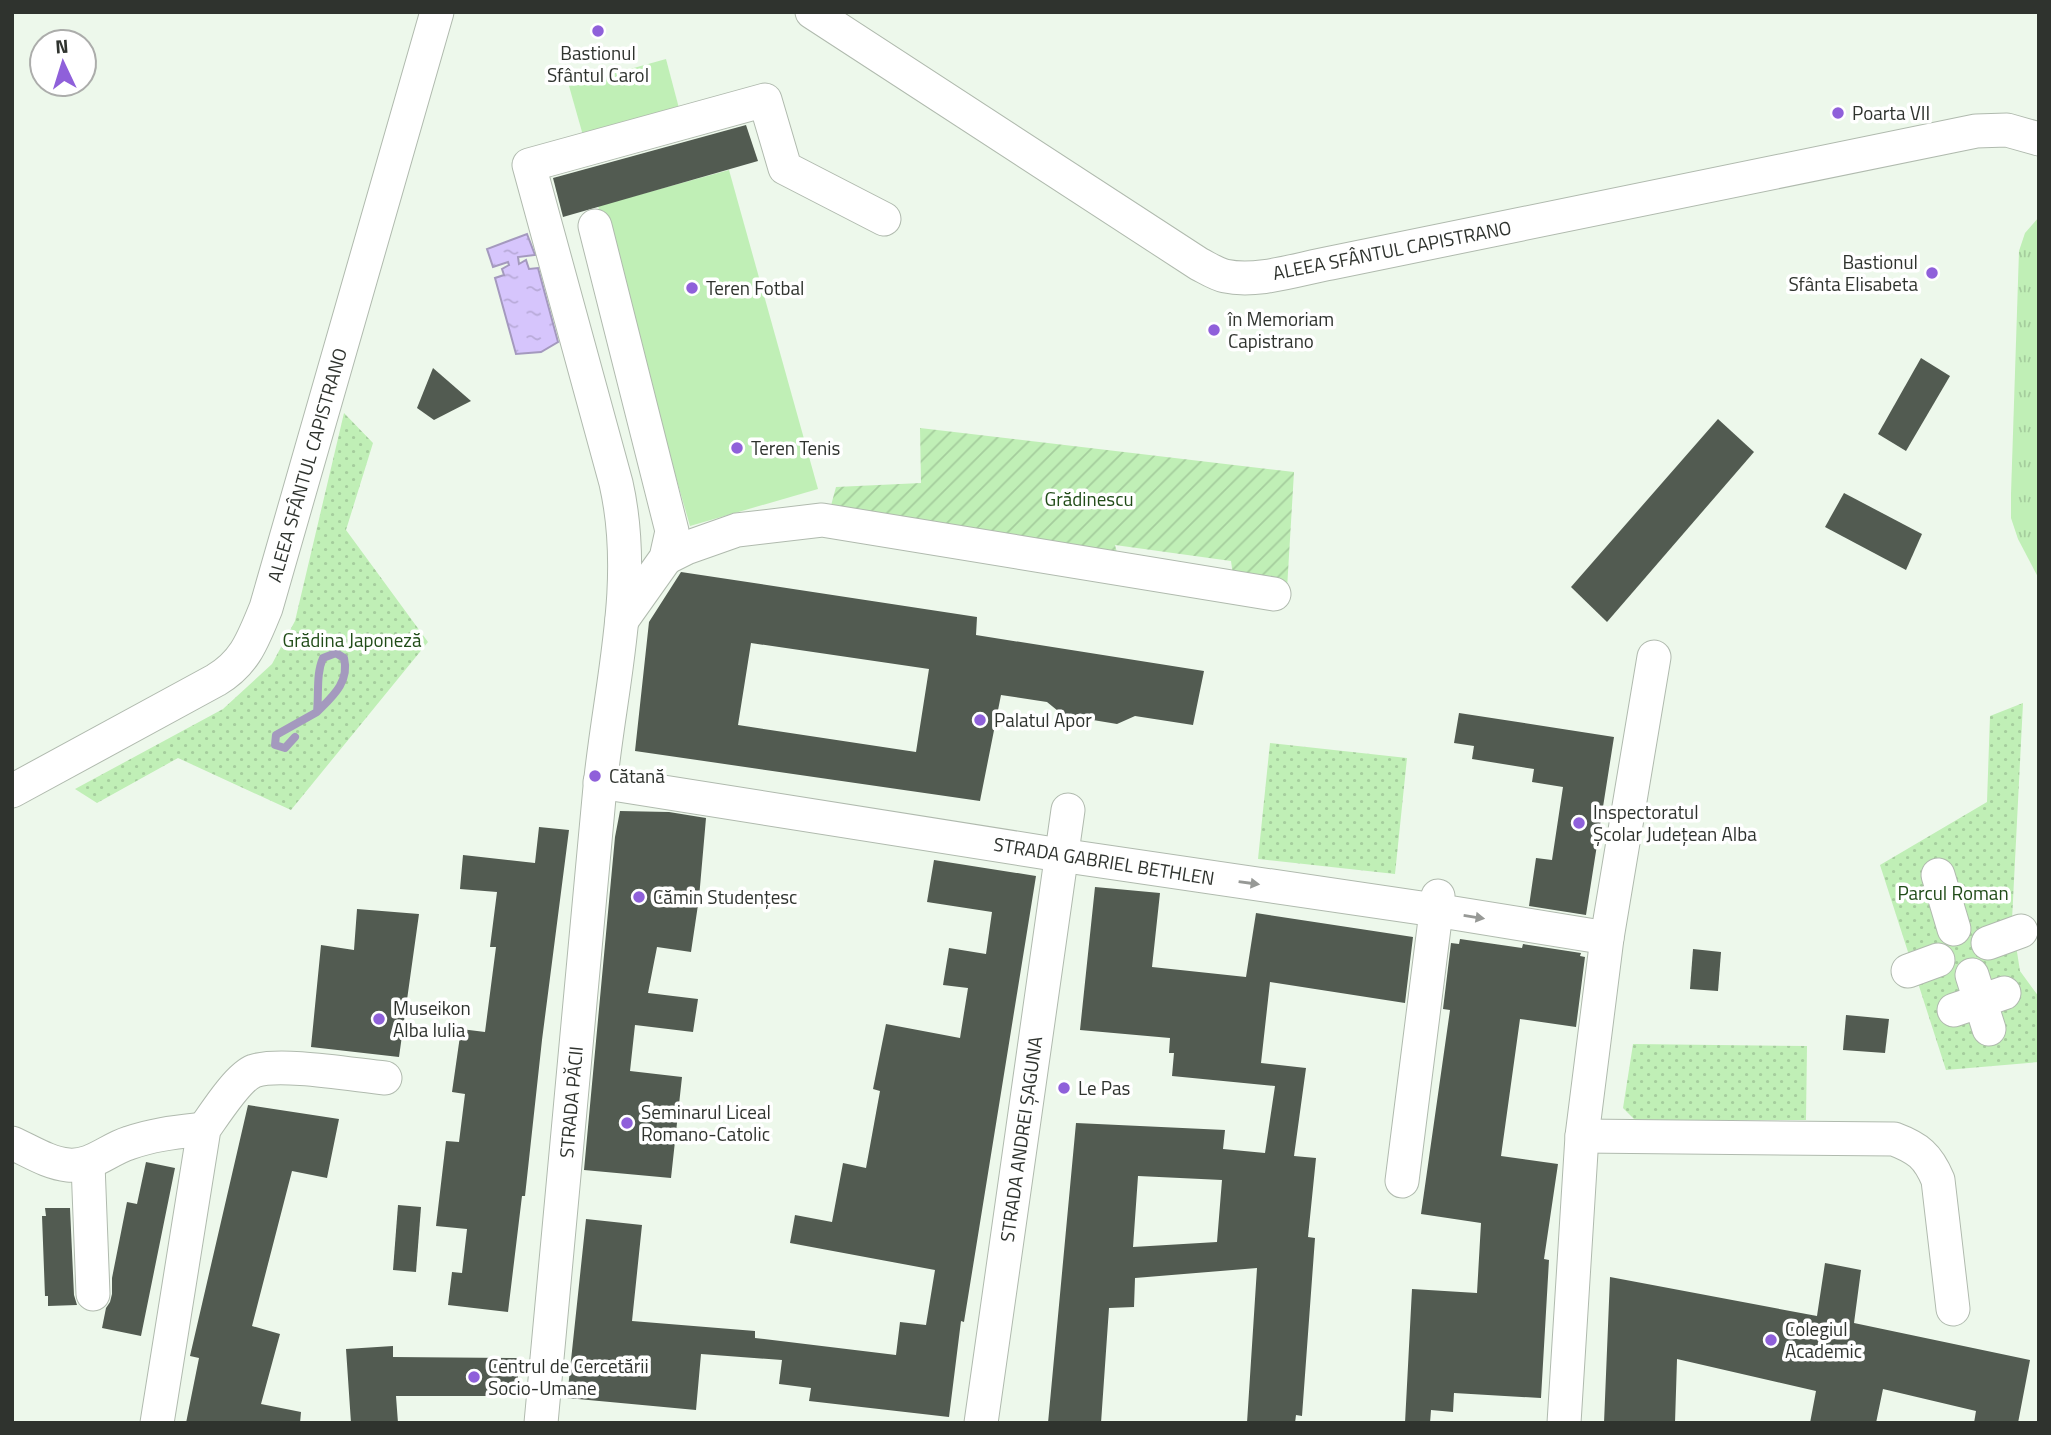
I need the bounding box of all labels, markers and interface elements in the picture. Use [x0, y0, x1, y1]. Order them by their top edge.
marker: Bastionul Sfântul Carol [590, 23, 606, 39]
north arrow [28, 28, 98, 98]
text: N [54, 31, 69, 60]
place label: Bastionul Sfântul Carol [547, 38, 649, 89]
place label: Poarta VII [1852, 98, 1930, 127]
marker: Poarta VII [1830, 105, 1846, 121]
street label: ALEEA SFÂNTUL CAPISTRANO [1270, 212, 1514, 287]
place label: Bastionul Sfânta Elisabeta [1788, 247, 1918, 298]
marker: Bastionul Sfânta Elisabeta [1924, 265, 1940, 281]
place label: Teren Fotbal [706, 273, 804, 302]
marker: Teren Fotbal [684, 280, 700, 296]
place label: în Memoriam Capistrano [1227, 304, 1334, 355]
marker: în Memoriam Capistrano [1206, 322, 1222, 338]
street label: ALEEA SFÂNTUL CAPISTRANO [259, 344, 354, 585]
place label: Teren Tenis [751, 433, 840, 462]
marker: Teren Tenis [729, 440, 745, 456]
park label: Grădinescu [1044, 484, 1134, 513]
park label: Grădina Japoneză [282, 625, 422, 654]
place label: Palatul Apor [994, 705, 1092, 734]
marker: Palatul Apor [972, 712, 988, 728]
place label: Cătană [609, 761, 665, 790]
marker: Cătană [587, 768, 603, 784]
place label: Inspectoratul Școlar Județean Alba [1593, 797, 1757, 848]
marker: Inspectoratul Școlar Județean Alba [1571, 815, 1587, 831]
street label: STRADA GABRIEL BETHLEN [992, 829, 1217, 892]
one-way arrow [1238, 878, 1260, 889]
park label: Parcul Roman [1897, 878, 2009, 907]
place label: Cămin Studențesc [653, 882, 797, 911]
marker: Cămin Studențesc [631, 889, 647, 905]
one-way arrow [1463, 912, 1485, 923]
place label: Museikon Alba Iulia [393, 993, 471, 1044]
marker: Museikon Alba Iulia [371, 1011, 387, 1027]
street label: STRADA ANDREI ȘAGUNA [992, 1034, 1049, 1244]
street label: STRADA PĂCII [551, 1045, 590, 1159]
place label: Le Pas [1078, 1073, 1130, 1102]
marker: Le Pas [1056, 1080, 1072, 1096]
place label: Seminarul Liceal Romano-Catolic [641, 1097, 771, 1148]
marker: Seminarul Liceal Romano-Catolic [619, 1115, 635, 1131]
place label: Colegiul Academic [1785, 1314, 1862, 1365]
marker: Colegiul Academic [1763, 1332, 1779, 1348]
place label: Centrul de Cercetării Socio-Umane [488, 1351, 649, 1402]
marker: Centrul de Cercetării Socio-Umane [466, 1369, 482, 1385]

